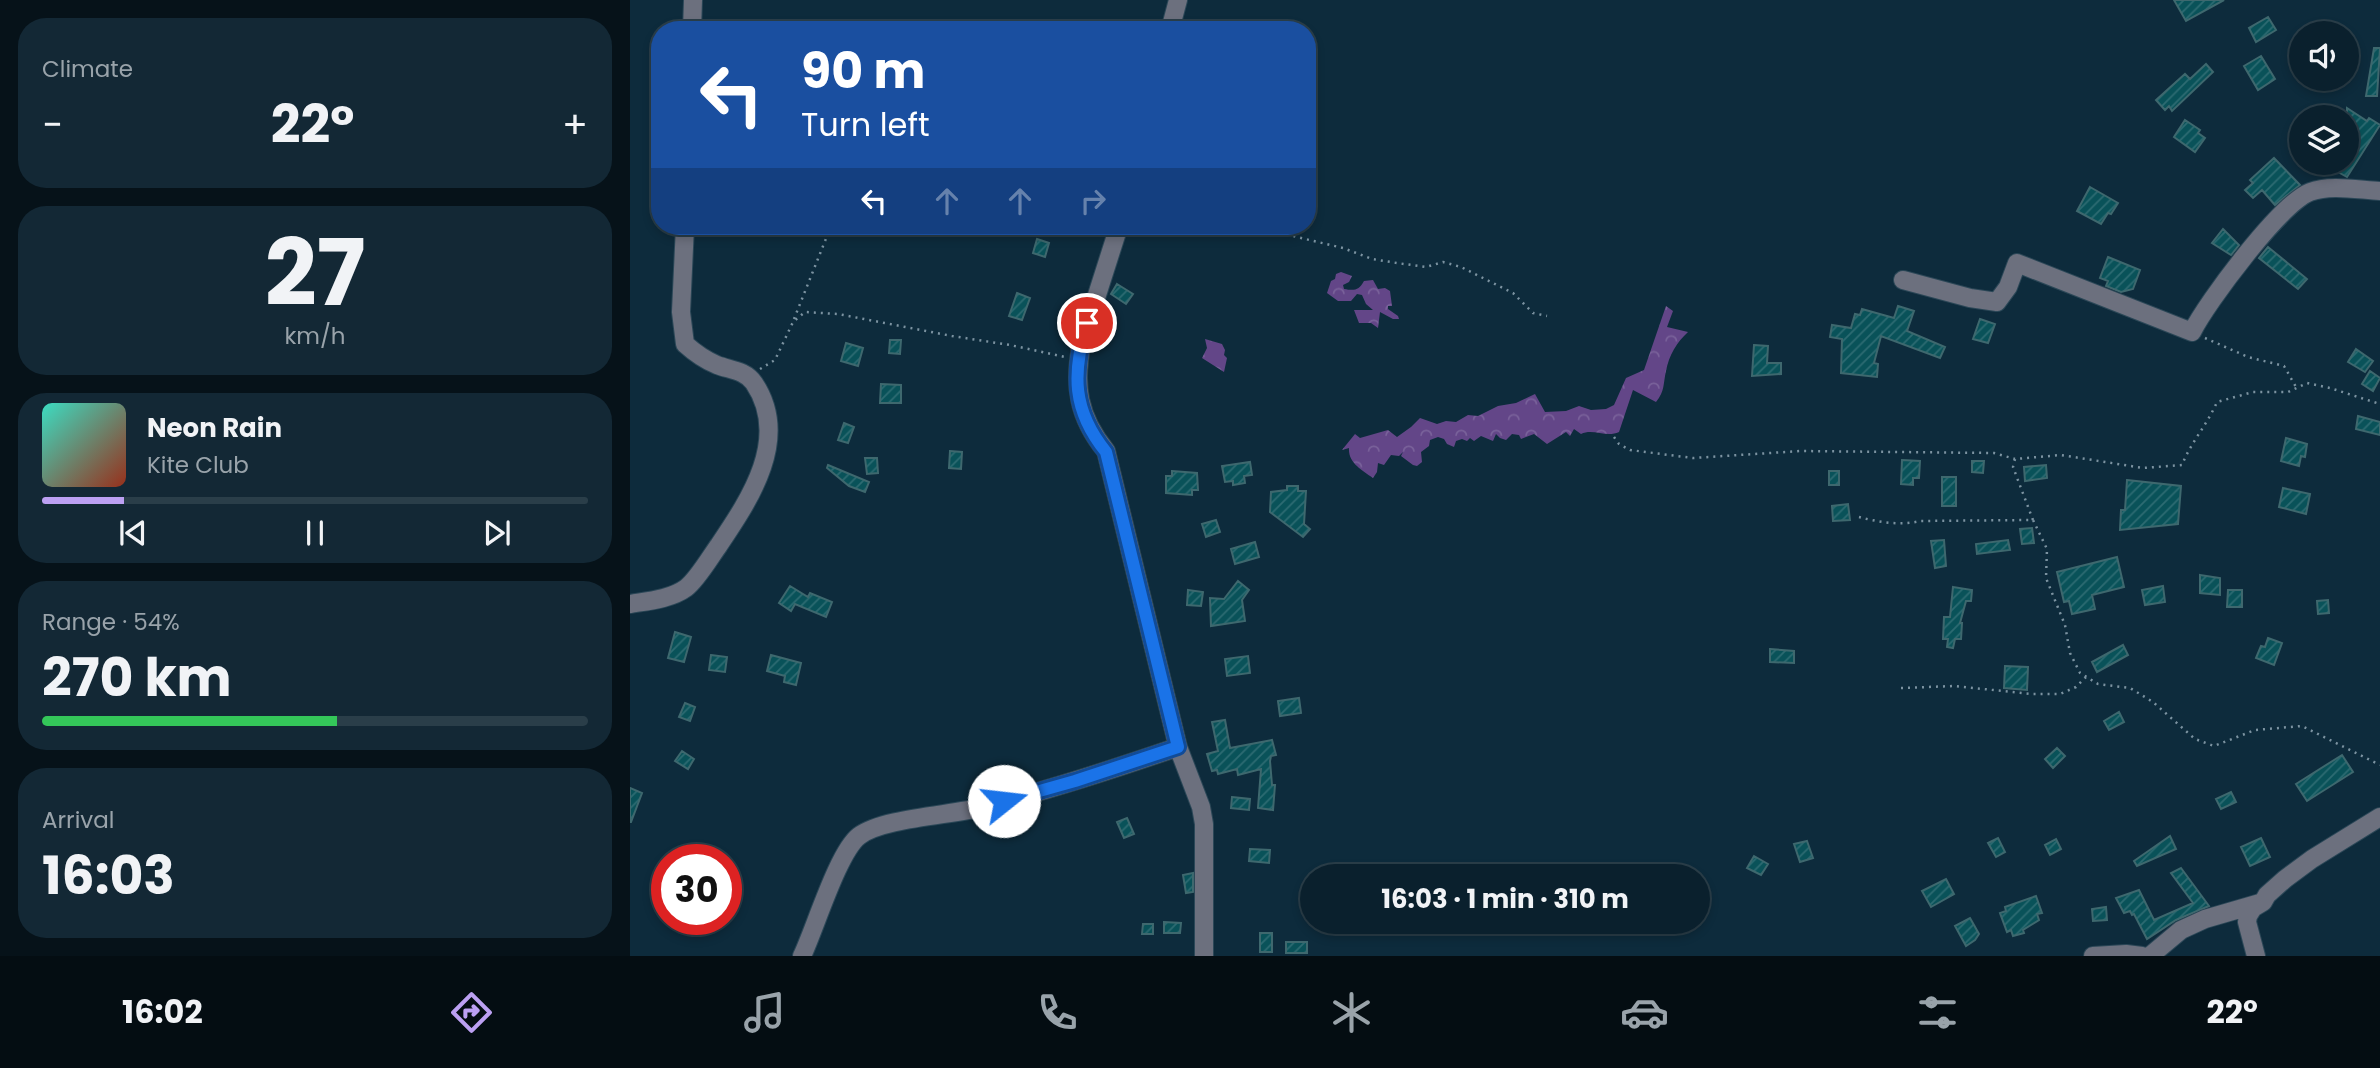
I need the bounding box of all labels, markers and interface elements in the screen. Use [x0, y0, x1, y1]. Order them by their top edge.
map controls [2289, 21, 2359, 175]
button: sound [2289, 21, 2359, 91]
text: 90 m [801, 37, 925, 105]
icon: left [686, 49, 777, 140]
text: Climate [42, 53, 133, 85]
text: 22° [271, 88, 354, 161]
text: − [42, 98, 63, 151]
text: + [562, 98, 588, 151]
text: Turn left [801, 102, 930, 147]
button: layers [2289, 105, 2359, 175]
icon: left [855, 182, 893, 220]
icon: ahead [928, 182, 966, 220]
icon: ahead [1001, 182, 1039, 220]
icon: right [1074, 182, 1112, 220]
text: 27 [265, 209, 365, 337]
pin [1057, 293, 1117, 353]
icon: arrive [1068, 304, 1106, 342]
text: km/h [284, 320, 346, 352]
text: Neon Rain [147, 410, 282, 446]
text: Kite Club [147, 449, 249, 481]
icon: previous [114, 514, 152, 552]
icon: pause [296, 514, 334, 552]
icon: next [478, 514, 516, 552]
text: Range · 54% [42, 606, 180, 638]
text: 270 km [42, 641, 232, 714]
position arrow [967, 764, 1041, 838]
text: Arrival [42, 804, 114, 836]
text: 16:03 [42, 839, 175, 912]
speed limit sign: 30 [651, 844, 742, 935]
text: 16:03 · 1 min · 310 m [1381, 881, 1629, 917]
icon: directions [447, 988, 496, 1037]
icon: music [740, 988, 789, 1037]
icon: phone [1033, 988, 1082, 1037]
icon: climate [1327, 988, 1376, 1037]
icon: car [1620, 988, 1669, 1037]
icon: filters [1913, 988, 1962, 1037]
text: 16:02 [122, 989, 203, 1034]
text: 22° [2206, 989, 2258, 1034]

